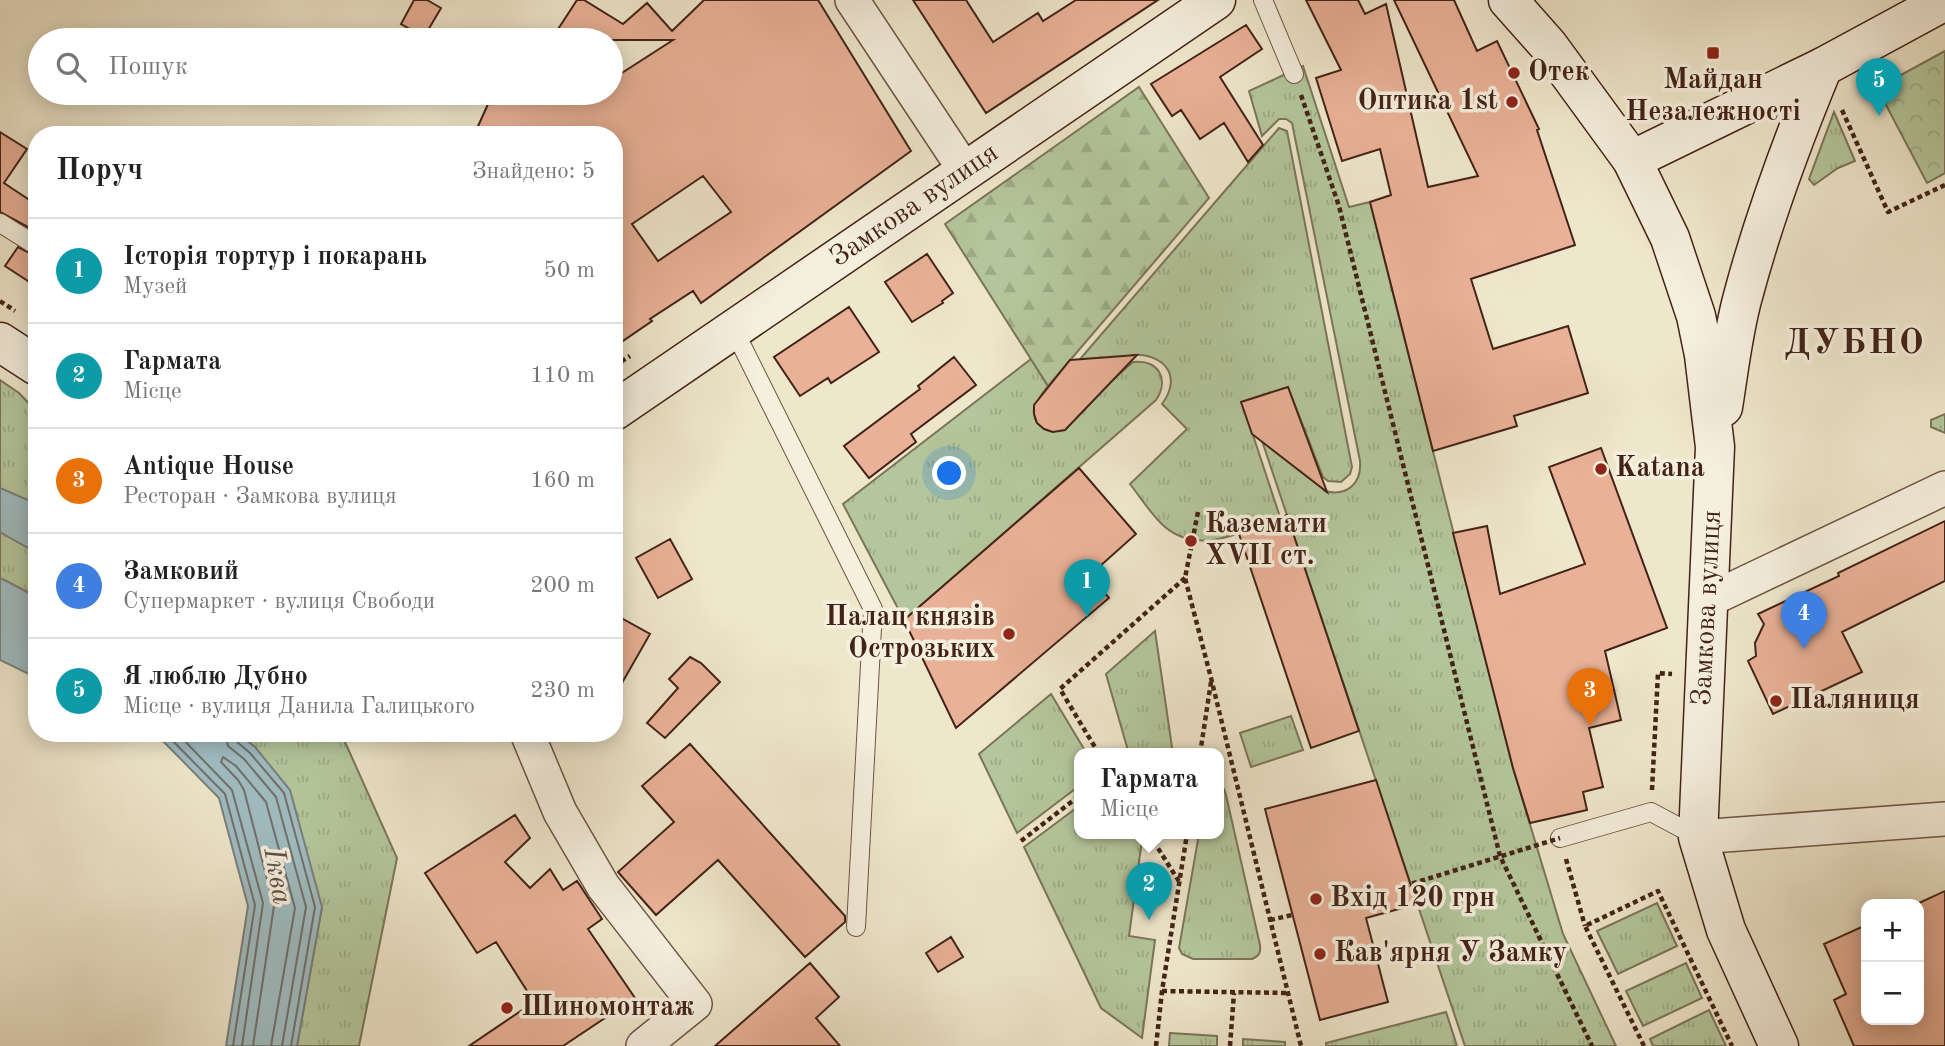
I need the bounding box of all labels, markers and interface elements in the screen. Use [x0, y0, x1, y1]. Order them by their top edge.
search box [28, 28, 623, 105]
marker: Майдан Незалежності [1705, 45, 1721, 61]
icon: search [52, 48, 90, 86]
text: Пошук [108, 54, 188, 80]
place label: Отек [1528, 58, 1590, 87]
pin: 5 [1856, 58, 1902, 116]
marker: Отек [1506, 65, 1522, 81]
place label: Майдан Незалежності [1625, 67, 1801, 127]
place label: Оптика 1st [1357, 87, 1498, 116]
marker: Оптика 1st [1504, 94, 1520, 110]
street label: Замкова вулиця [826, 139, 1004, 273]
text: Поруч [56, 156, 143, 186]
text: Знайдено: 5 [472, 160, 595, 183]
text: Історія тортур і покарань [123, 244, 427, 270]
text: 1 [72, 259, 86, 282]
text: 50 m [544, 259, 595, 282]
text: Музей [123, 275, 187, 298]
district label: ДУБНО [1784, 326, 1926, 361]
text: Гармата [123, 349, 221, 375]
text: 2 [72, 364, 86, 387]
text: 110 m [530, 364, 595, 387]
text: Місце [123, 380, 182, 403]
text: Antique House [123, 454, 294, 480]
place label: Katana [1615, 455, 1705, 483]
your location [932, 456, 966, 490]
marker: Katana [1593, 461, 1609, 477]
text: 3 [72, 469, 86, 492]
text: 160 m [530, 469, 595, 492]
text: Ресторан · Замкова вулиця [123, 485, 397, 508]
street label: Замкова вулиця [1689, 509, 1727, 707]
place label: Каземати XVII ст. [1205, 510, 1327, 571]
marker: Каземати XVII ст. [1183, 533, 1199, 549]
text: Замковий [123, 559, 239, 585]
pin: 1 [1064, 559, 1110, 617]
text: 4 [72, 574, 86, 597]
text: 200 m [530, 574, 595, 597]
text: Супермаркет · вулиця Свободи [123, 590, 435, 613]
pin: 4 [1781, 591, 1827, 649]
place label: Палац князів Острозьких [825, 603, 995, 664]
marker: Палац князів Острозьких [1001, 626, 1017, 642]
text: Я люблю Дубно [123, 664, 308, 690]
pin: 3 [1567, 668, 1613, 726]
text: 5 [72, 679, 86, 702]
text: 230 m [530, 679, 595, 702]
place label: Паляниця [1790, 687, 1920, 715]
marker: Паляниця [1768, 693, 1784, 709]
text: Місце · вулиця Данила Галицького [123, 695, 475, 718]
popup [1074, 748, 1224, 839]
text: Гармата [1100, 767, 1198, 793]
text: Місце [1100, 798, 1158, 821]
water label: Іква [257, 844, 297, 907]
pin: 2 [1126, 862, 1172, 920]
place label: Вхід 120 грн [1330, 884, 1495, 913]
marker: Вхід 120 грн [1308, 891, 1324, 907]
map controls [1861, 899, 1924, 1025]
button: + [1861, 899, 1924, 962]
place label: Кав'ярня У Замку [1334, 939, 1567, 968]
marker: Кав'ярня У Замку [1312, 946, 1328, 962]
button: − [1861, 962, 1924, 1025]
place label: Шиномонтаж [521, 994, 695, 1022]
marker: Шиномонтаж [499, 1000, 515, 1016]

